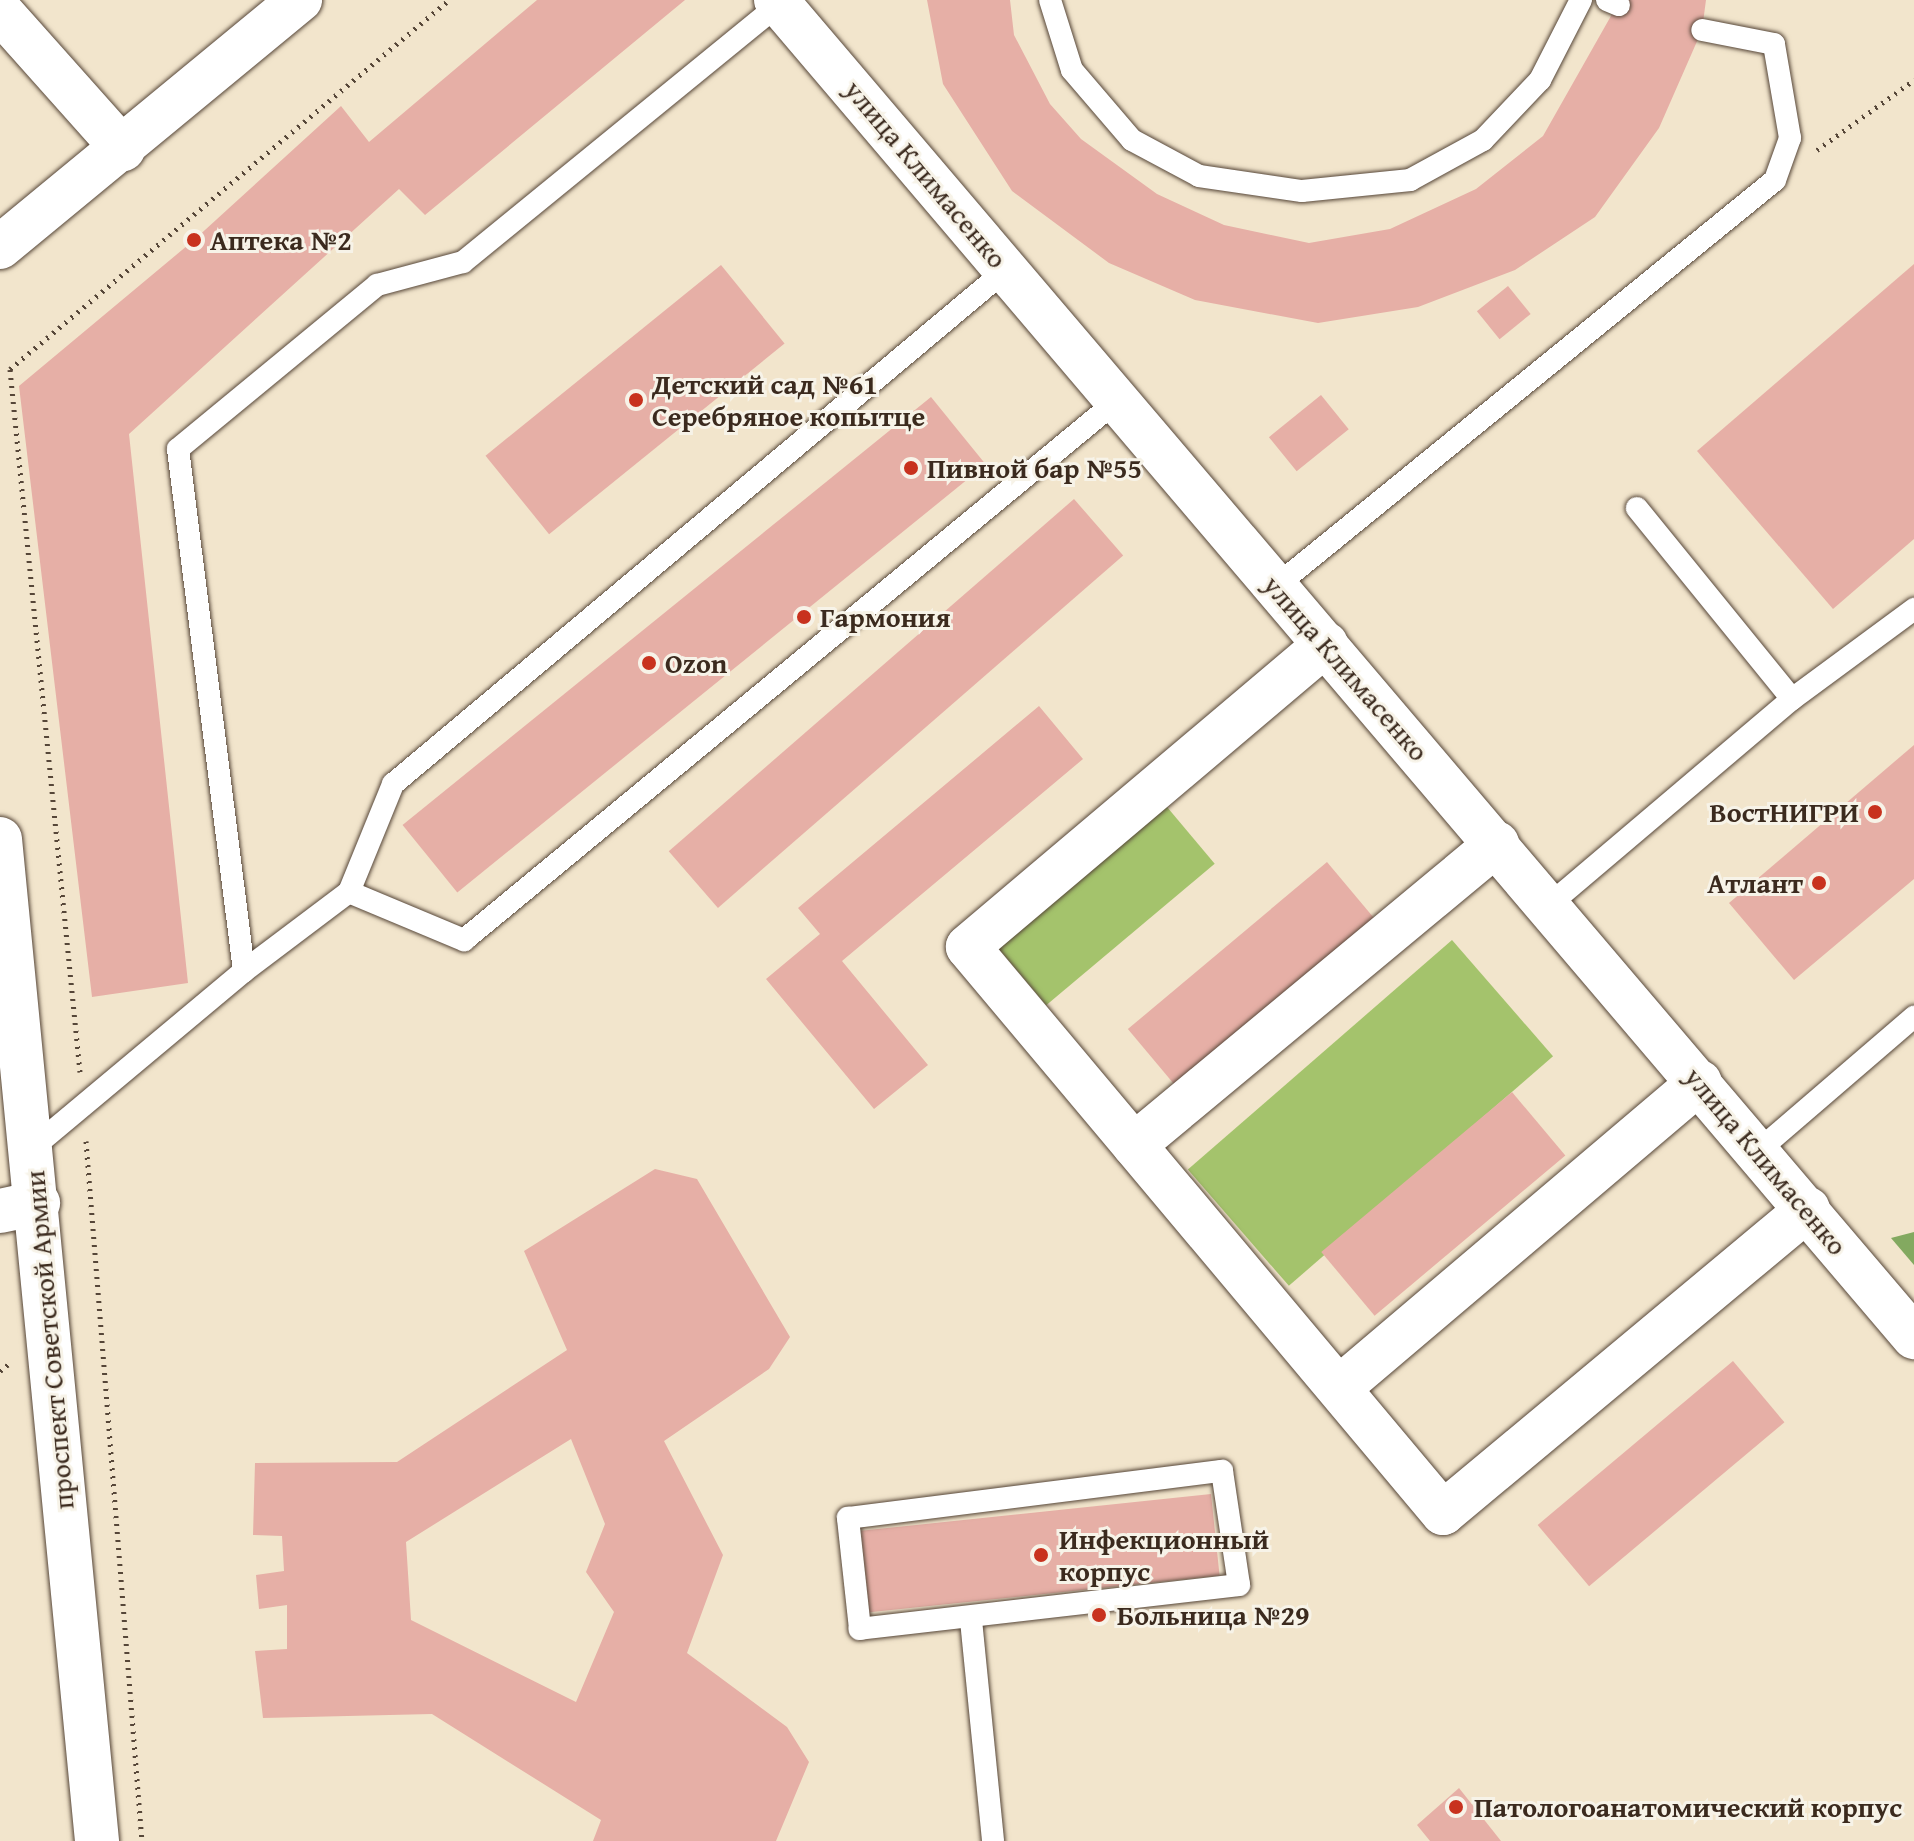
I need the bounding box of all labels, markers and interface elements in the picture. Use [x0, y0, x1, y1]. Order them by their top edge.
street label: улица Климасенко [838, 73, 1014, 275]
place label: Аптека №2 [210, 223, 352, 257]
marker: Аптека №2 [185, 231, 203, 249]
place label: Детский сад №61 Серебряное копытце [652, 367, 925, 433]
marker: Детский сад №61 Серебряное копытце [627, 391, 645, 409]
place label: Пивной бар №55 [927, 451, 1142, 485]
marker: Пивной бар №55 [902, 459, 920, 477]
street label: улица Климасенко [1256, 568, 1436, 768]
place label: Гармония [820, 600, 950, 634]
marker: Гармония [795, 608, 813, 626]
place label: Ozon [665, 646, 727, 680]
marker: Ozon [640, 654, 658, 672]
place label: ВостНИГРИ [1709, 795, 1859, 829]
marker: ВостНИГРИ [1866, 803, 1884, 821]
place label: Атлант [1707, 866, 1803, 900]
marker: Атлант [1810, 874, 1828, 892]
street label: улица Климасенко [1678, 1060, 1854, 1262]
street label: проспект Советской Армии [17, 1169, 81, 1511]
place label: Инфекционный корпус [1059, 1522, 1269, 1588]
marker: Инфекционный корпус [1030, 1544, 1052, 1566]
place label: Больница №29 [1117, 1598, 1309, 1632]
marker: Больница №29 [1088, 1604, 1110, 1626]
place label: Патологоанатомический корпус [1474, 1790, 1902, 1824]
marker: Патологоанатомический корпус [1445, 1796, 1467, 1818]

